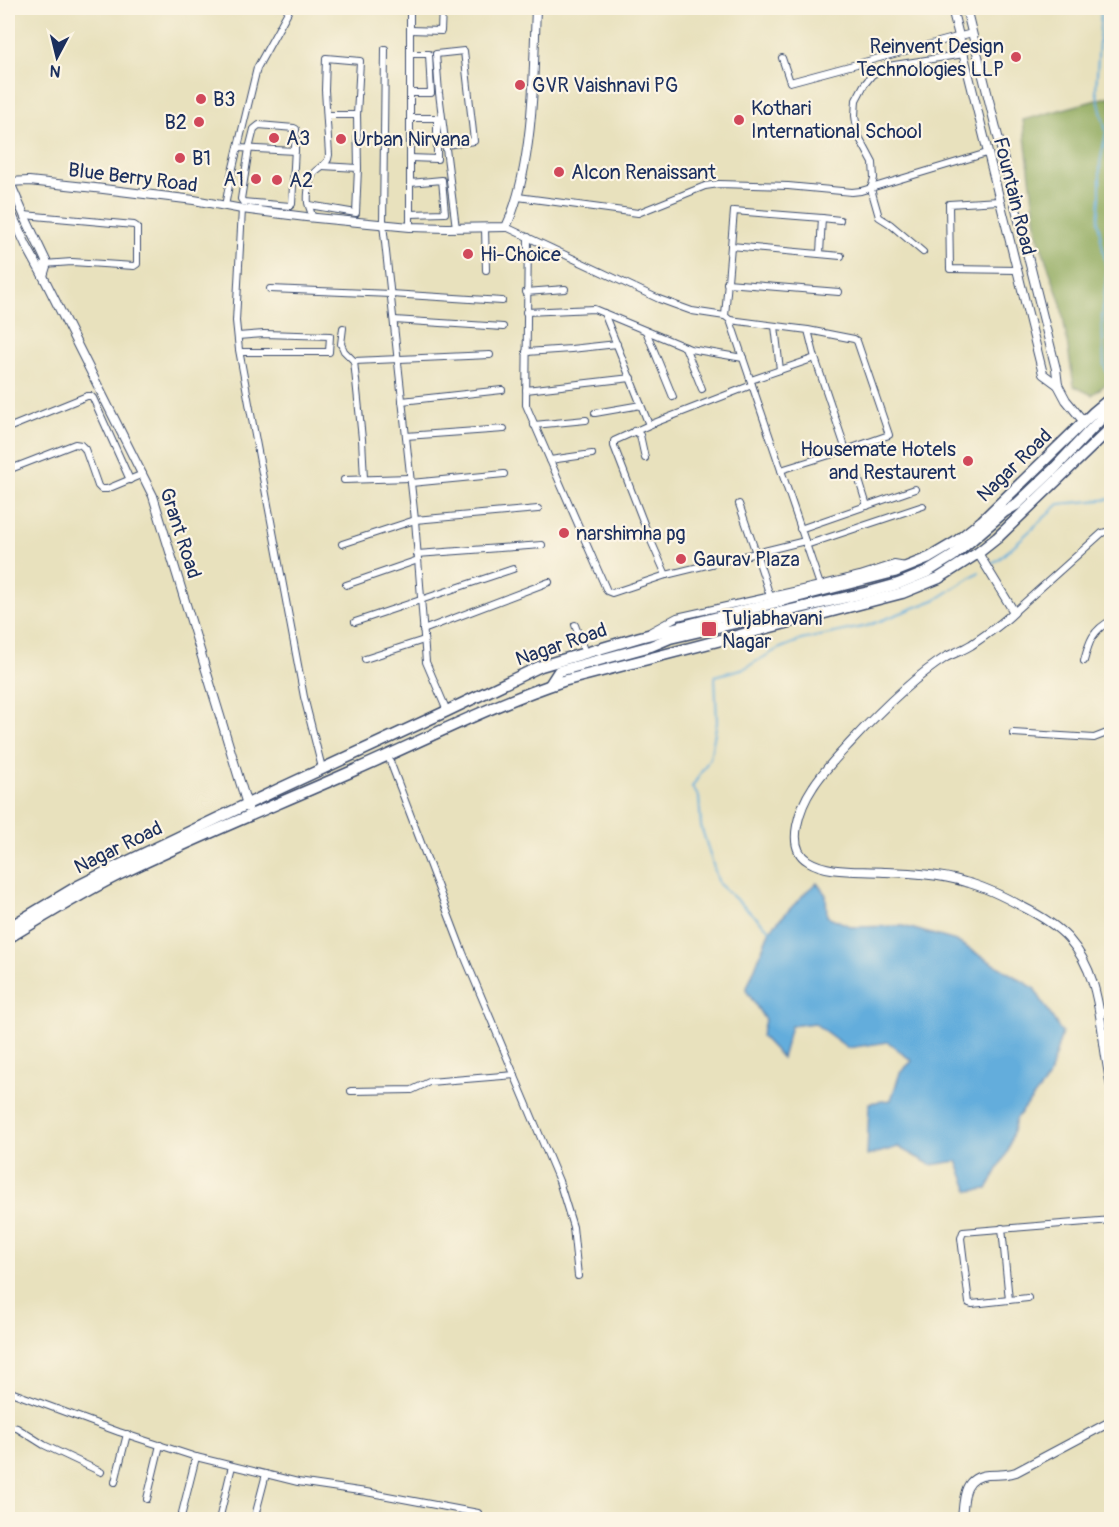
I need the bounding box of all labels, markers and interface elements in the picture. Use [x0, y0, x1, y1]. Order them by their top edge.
north arrow [27, 27, 87, 87]
place label: Reinvent Design Technologies LLP [856, 34, 1004, 82]
marker: Reinvent Design Technologies LLP [1009, 50, 1023, 64]
text: N [49, 60, 62, 81]
place label: GVR Vaishnavi PG [532, 73, 678, 98]
marker: GVR Vaishnavi PG [513, 78, 527, 92]
place label: B3 [213, 87, 235, 112]
marker: B3 [194, 92, 208, 106]
place label: Kothari International School [751, 96, 922, 144]
place label: B2 [165, 110, 187, 135]
marker: Kothari International School [732, 113, 746, 127]
marker: B2 [192, 115, 206, 129]
place label: A3 [286, 126, 310, 151]
place label: Urban Nirvana [353, 127, 470, 152]
marker: A3 [267, 131, 281, 145]
marker: Urban Nirvana [334, 132, 348, 146]
street label: Fountain Road [988, 135, 1041, 258]
place label: B1 [192, 146, 211, 171]
marker: B1 [173, 151, 187, 165]
street label: Blue Berry Road [67, 157, 199, 198]
place label: Alcon Renaissant [571, 160, 717, 185]
marker: Alcon Renaissant [552, 165, 566, 179]
place label: A1 [223, 167, 244, 192]
place label: A2 [289, 168, 313, 193]
marker: A1 [249, 172, 263, 186]
marker: A2 [270, 173, 284, 187]
place label: Hi-Choice [480, 242, 561, 267]
marker: Hi-Choice [461, 247, 475, 261]
street label: Nagar Road [971, 423, 1057, 507]
place label: Housemate Hotels and Restaurent [800, 437, 957, 485]
marker: Housemate Hotels and Restaurent [961, 454, 975, 468]
street label: Grant Road [154, 485, 207, 582]
place label: narshimha pg [576, 521, 686, 546]
marker: narshimha pg [557, 526, 571, 540]
place label: Gaurav Plaza [693, 547, 800, 572]
marker: Gaurav Plaza [674, 552, 688, 566]
place label: Tuljabhavani Nagar [722, 606, 822, 654]
street label: Nagar Road [512, 617, 610, 672]
marker: Tuljabhavani Nagar [700, 620, 718, 638]
street label: Nagar Road [70, 815, 166, 880]

